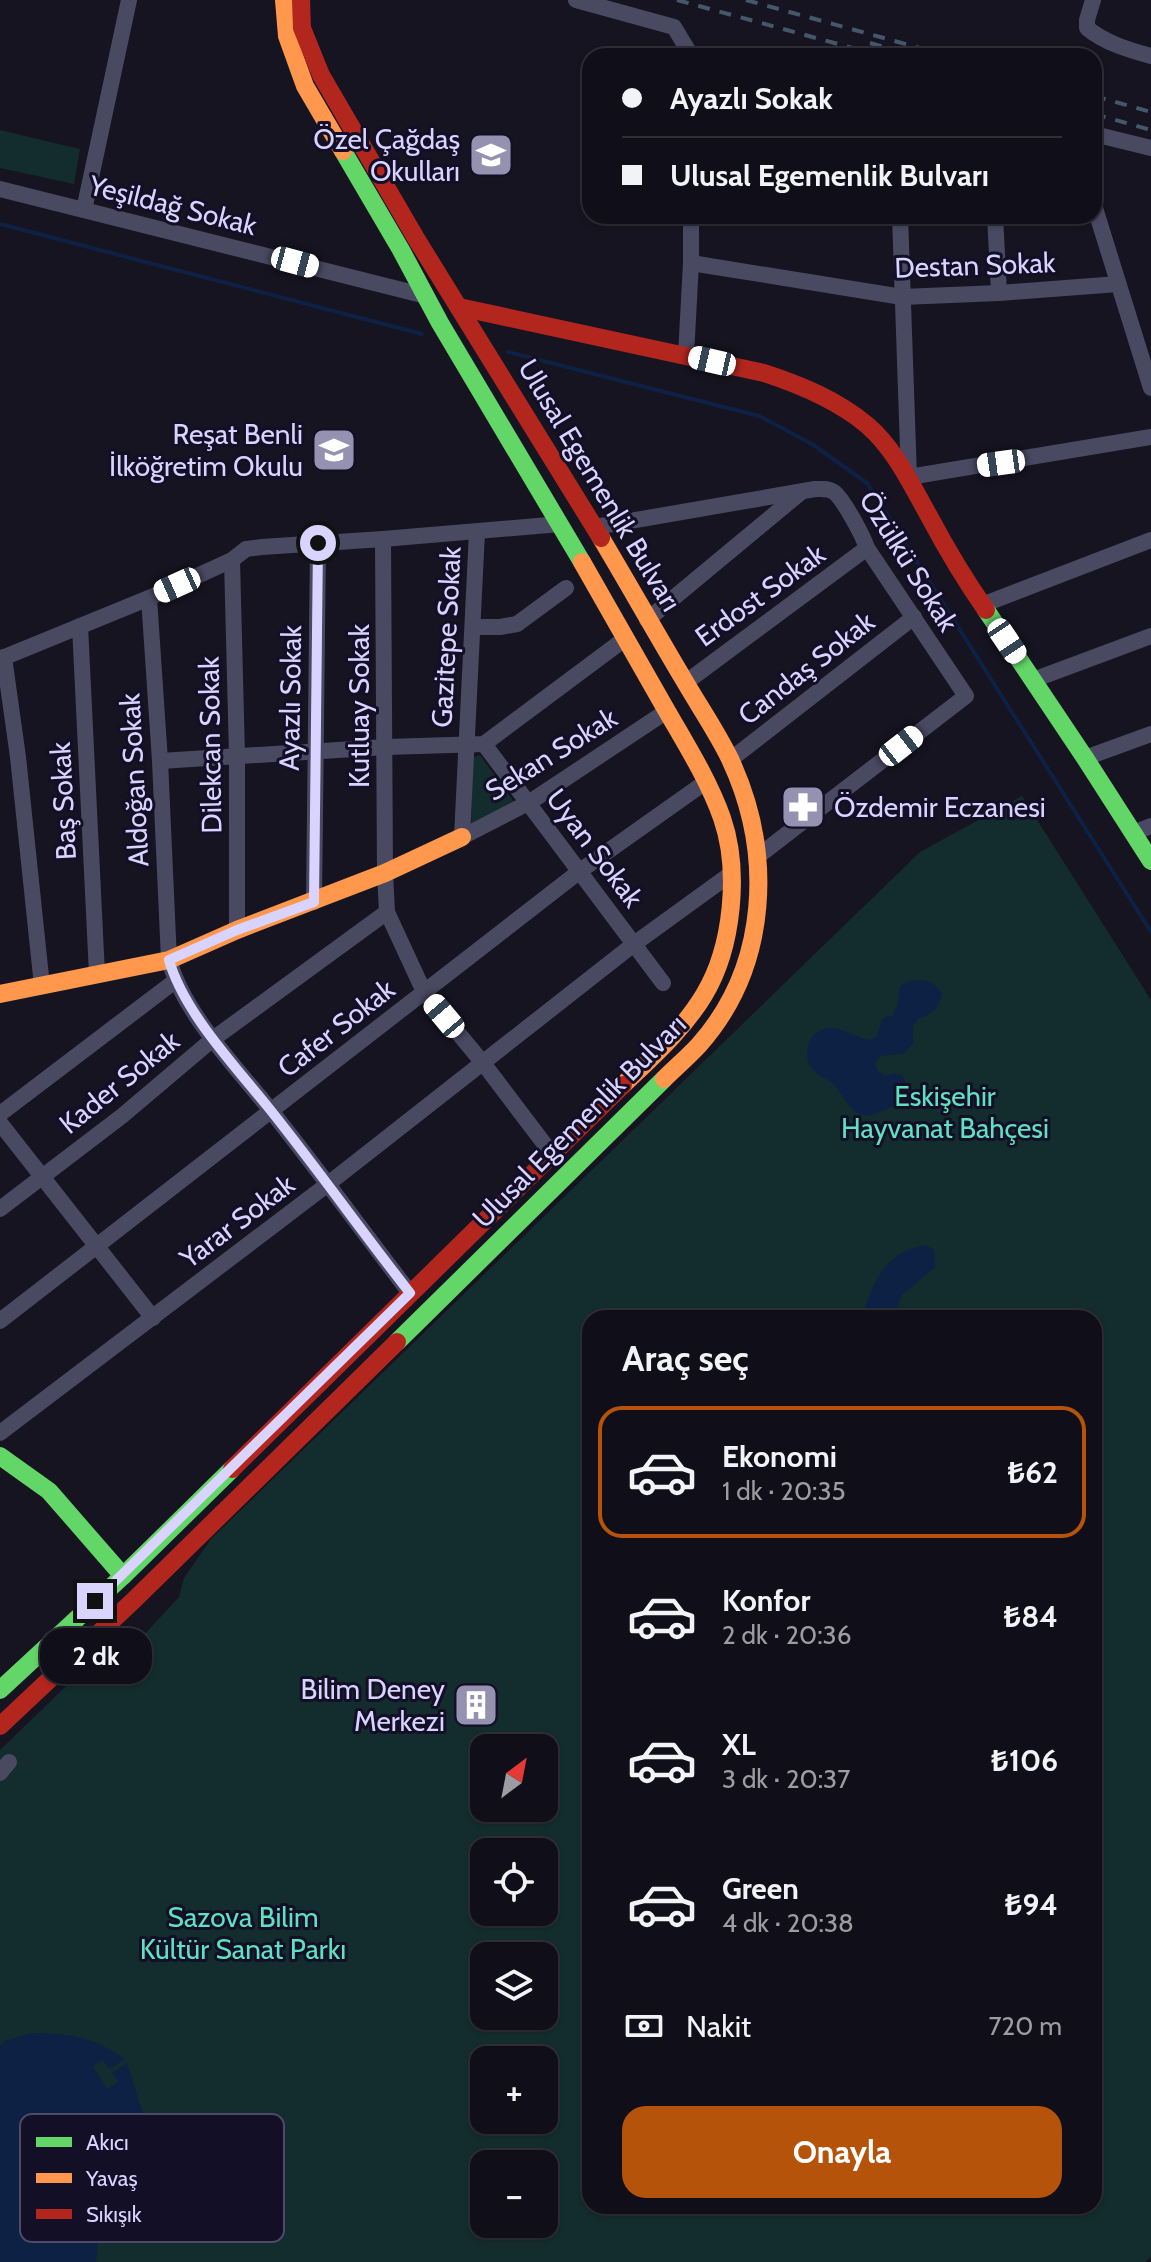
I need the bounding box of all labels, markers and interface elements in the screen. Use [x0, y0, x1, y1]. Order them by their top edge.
text: Ayazlı Sokak [670, 80, 833, 117]
place label: Özel Çağdaş Okulları [313, 122, 460, 188]
school or university icon: Özel Çağdaş Okulları [467, 131, 515, 179]
text: Ulusal Egemenlik Bulvarı [670, 157, 989, 194]
street label: Yeşildağ Sokak [85, 168, 261, 242]
car [269, 244, 321, 280]
street label: Destan Sokak [894, 245, 1057, 285]
car [686, 344, 738, 378]
street label: Ulusal Egemenlik Bulvarı [511, 353, 689, 617]
place label: Reşat Benli İlköğretim Okulu [109, 417, 303, 483]
school or university icon: Reşat Benli İlköğretim Okulu [310, 426, 358, 474]
car [976, 448, 1026, 478]
street label: Özülkü Sokak [852, 484, 966, 638]
route start [300, 525, 336, 561]
street label: Erdost Sokak [688, 536, 832, 653]
street label: Gazitepe Sokak [424, 545, 468, 728]
car [150, 564, 204, 606]
street label: Candaş Sokak [731, 604, 881, 732]
car [984, 614, 1030, 668]
street label: Ayazlı Sokak [272, 624, 308, 771]
street label: Kutluay Sokak [342, 624, 376, 788]
street label: Dilekcan Sokak [191, 656, 229, 834]
street label: Aldoğan Sokak [112, 692, 156, 868]
street label: Sekan Sokak [479, 700, 623, 808]
car [875, 722, 927, 770]
street label: Baş Sokak [43, 741, 83, 861]
street label: Uyan Sokak [539, 782, 651, 914]
pharmacy icon: Özdemir Eczanesi [779, 783, 827, 831]
place label: Özdemir Eczanesi [834, 790, 1046, 824]
street label: Cafer Sokak [271, 971, 402, 1084]
car [419, 990, 469, 1042]
street label: Ulusal Egemenlik Bulvarı [465, 1007, 693, 1235]
street label: Kader Sokak [52, 1023, 186, 1141]
park label: Eskişehir Hayvanat Bahçesi [841, 1079, 1049, 1145]
street label: Yarar Sokak [172, 1167, 301, 1276]
text: Araç seç [622, 1336, 749, 1380]
icon: car [626, 1436, 698, 1508]
text: Ekonomi [722, 1438, 837, 1475]
text: ₺62 [1007, 1454, 1058, 1491]
text: 1 dk · 20:35 [722, 1475, 846, 1507]
icon: car [626, 1580, 698, 1652]
text: Konfor [722, 1582, 810, 1619]
route end [77, 1583, 113, 1619]
text: ₺84 [1003, 1598, 1058, 1635]
text: 2 dk · 20:36 [722, 1619, 851, 1651]
callout: 2 dk [39, 1629, 151, 1685]
text: 2 dk [72, 1640, 120, 1672]
place label: Bilim Deney Merkezi [300, 1672, 445, 1738]
building icon: Bilim Deney Merkezi [452, 1681, 500, 1729]
icon: car [626, 1724, 698, 1796]
text: XL [722, 1726, 756, 1763]
north arrow [470, 1734, 558, 1822]
map controls [470, 1734, 558, 2238]
text: ₺106 [991, 1742, 1058, 1779]
text: 3 dk · 20:37 [722, 1763, 850, 1795]
button: locate [470, 1838, 558, 1926]
icon: car [626, 1868, 698, 1940]
text: Green [722, 1870, 799, 1907]
text: ₺94 [1005, 1886, 1058, 1923]
park label: Sazova Bilim Kültür Sanat Parkı [140, 1900, 346, 1966]
text: 4 dk · 20:38 [722, 1907, 854, 1939]
button: layers [470, 1942, 558, 2030]
icon: cash [622, 2004, 666, 2048]
text: Nakit [686, 2008, 751, 2045]
text: 720 m [988, 2010, 1062, 2042]
button: + [470, 2046, 558, 2134]
button: Onayla [622, 2106, 1062, 2198]
legend [20, 2114, 284, 2242]
text: Akıcı [86, 2129, 129, 2156]
button: − [470, 2150, 558, 2238]
text: Yavaş [85, 2165, 138, 2192]
text: Sıkışık [86, 2201, 142, 2228]

